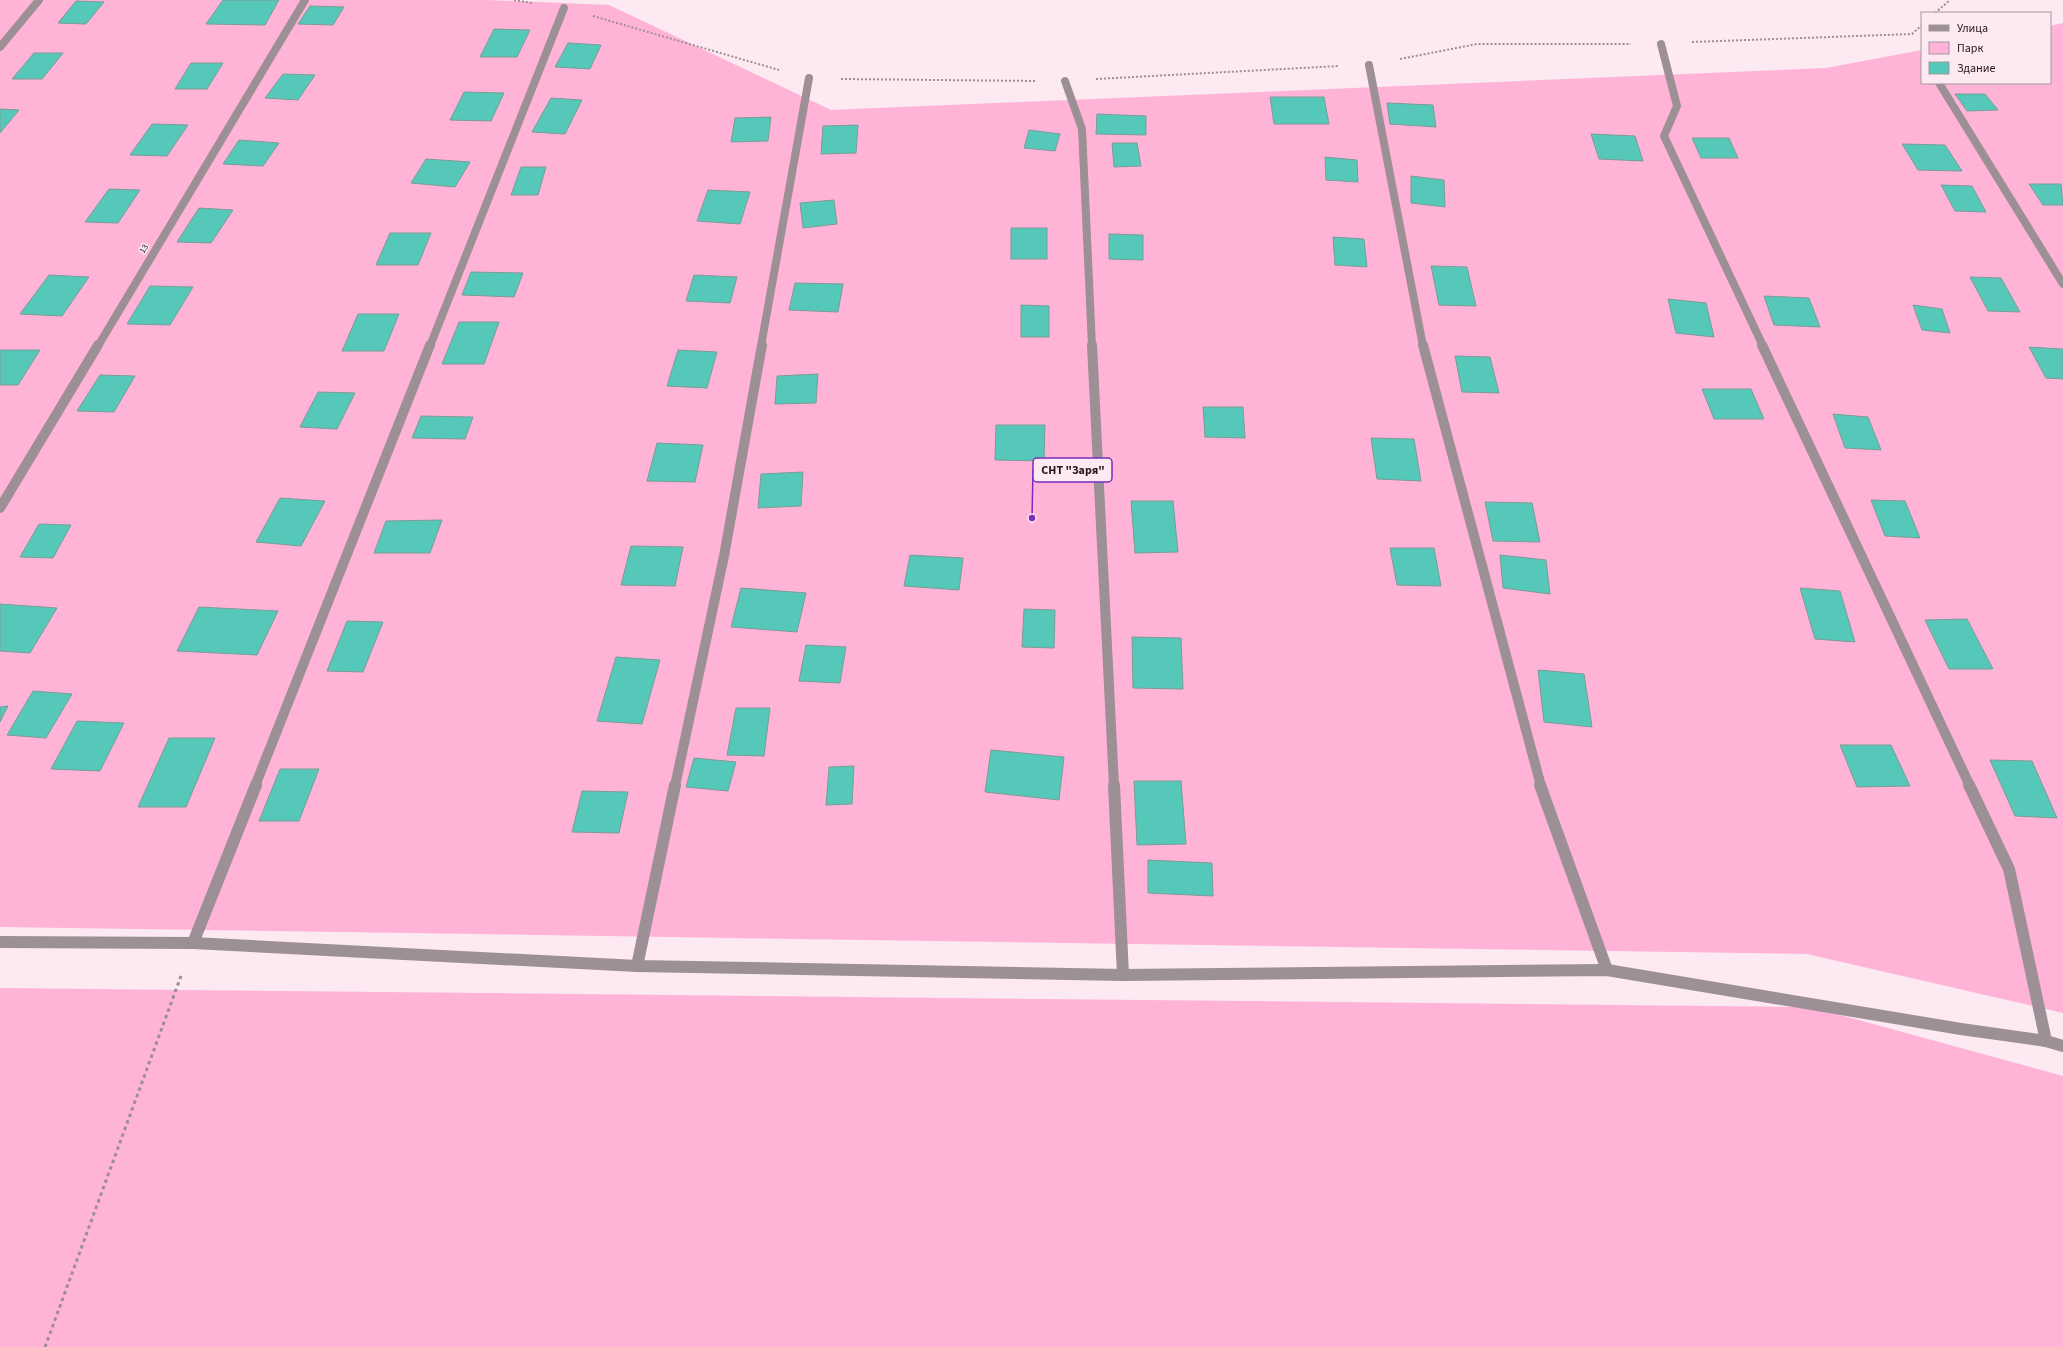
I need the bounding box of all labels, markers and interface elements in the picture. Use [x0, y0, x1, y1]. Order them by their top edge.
legend [1921, 12, 2051, 84]
text: Улица [1957, 20, 1988, 37]
text: Парк [1957, 40, 1983, 57]
text: Здание [1957, 60, 1996, 77]
street label: 13 [136, 241, 152, 256]
callout: СНТ "Заря" [1033, 458, 1112, 482]
text: СНТ "Заря" [1041, 462, 1105, 479]

